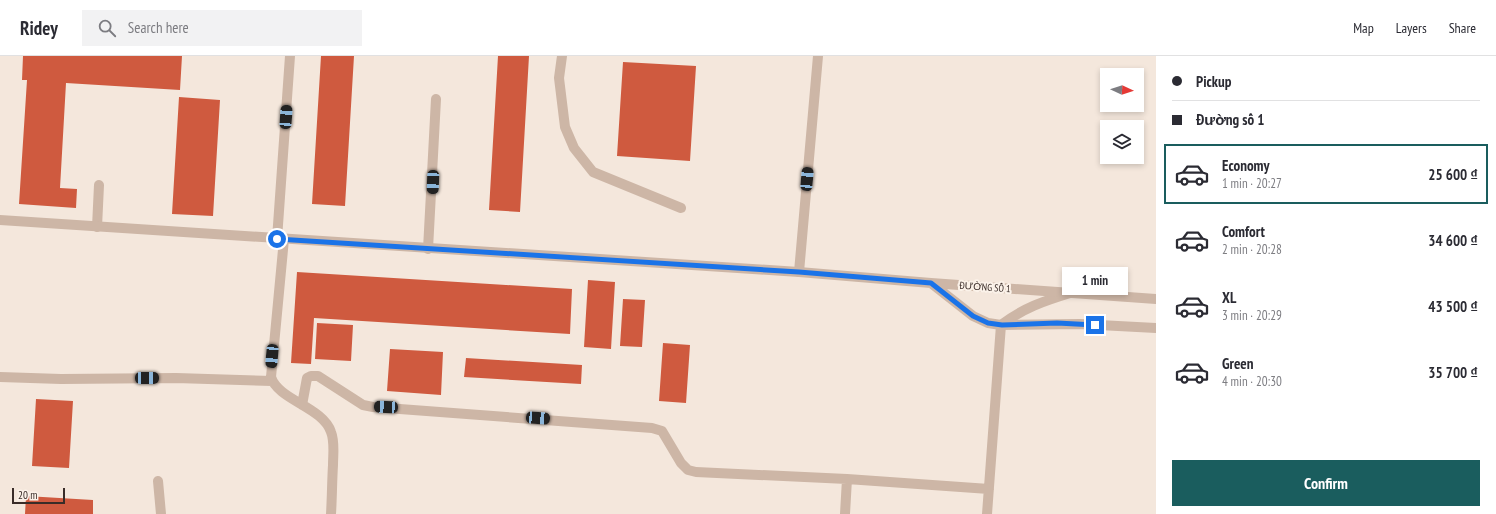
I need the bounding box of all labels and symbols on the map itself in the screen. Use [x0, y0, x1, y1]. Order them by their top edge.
north arrow [1100, 68, 1144, 112]
car [279, 105, 293, 129]
car [800, 167, 814, 191]
car [427, 170, 439, 194]
route start [268, 230, 286, 248]
callout: 1 min [1062, 267, 1128, 295]
street label: ĐƯỜNG SỐ 1 [958, 279, 1011, 295]
route end [1086, 316, 1104, 334]
car [265, 344, 279, 368]
car [135, 372, 159, 384]
car [374, 400, 398, 414]
car [526, 411, 550, 425]
scale bar [12, 486, 65, 505]

